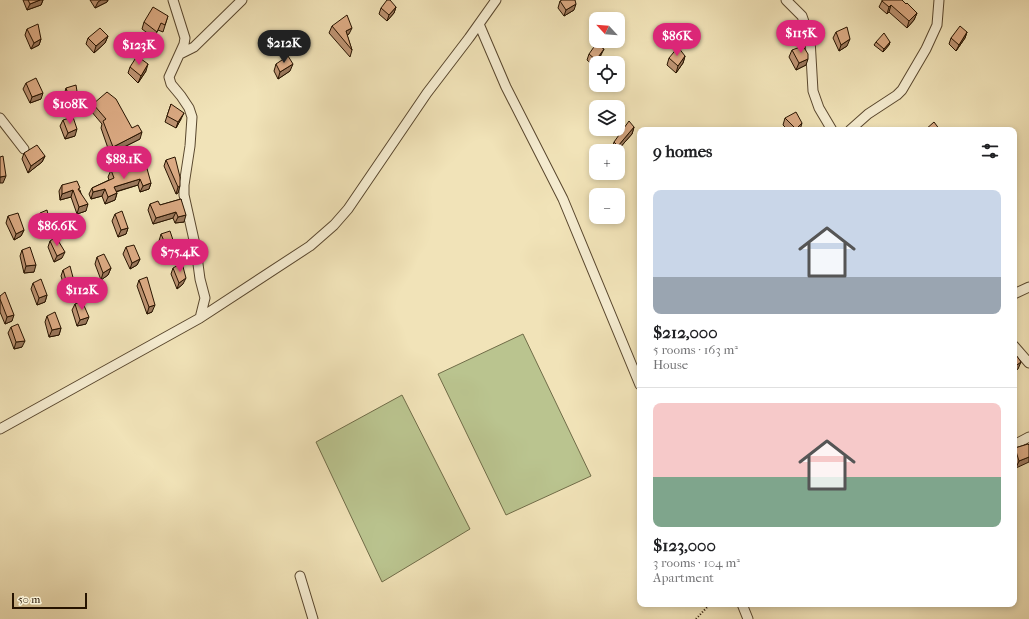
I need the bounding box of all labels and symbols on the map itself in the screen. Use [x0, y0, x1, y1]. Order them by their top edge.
north arrow [589, 12, 625, 48]
pin: $115K [773, 20, 829, 54]
pin: $86K [653, 23, 701, 57]
pin: $212K [256, 30, 312, 64]
pin: $123K [111, 32, 167, 66]
pin: $108K [42, 91, 98, 125]
pin: $88.1K [91, 146, 157, 180]
pin: $86.6K [24, 213, 90, 247]
pin: $75.4K [147, 239, 213, 273]
pin: $112K [54, 277, 110, 311]
scale bar [12, 591, 87, 610]

